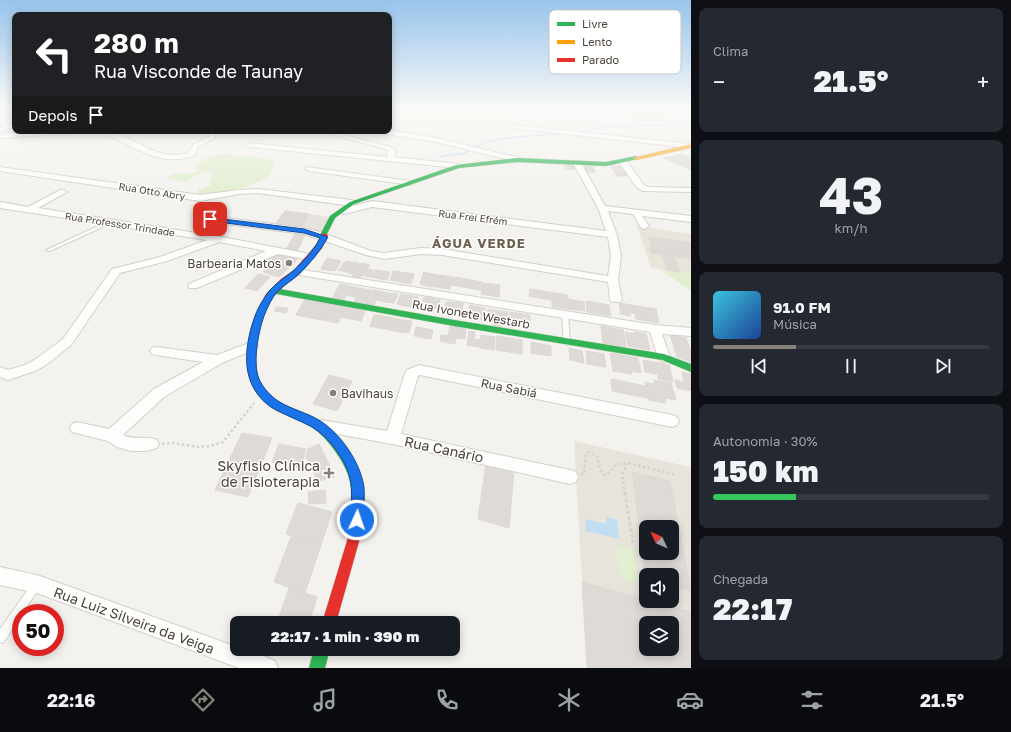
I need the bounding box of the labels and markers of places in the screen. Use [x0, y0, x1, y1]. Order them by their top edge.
pin [193, 202, 227, 236]
place label: Barbearia Matos [187, 256, 281, 271]
marker: Barbearia Matos [284, 258, 294, 268]
place label: Bavihaus [341, 386, 393, 401]
marker: Bavihaus [328, 388, 338, 398]
place label: Skyfisio Clínica de Fisioterapia [217, 457, 320, 490]
marker: Skyfisio Clínica de Fisioterapia [323, 467, 335, 479]

